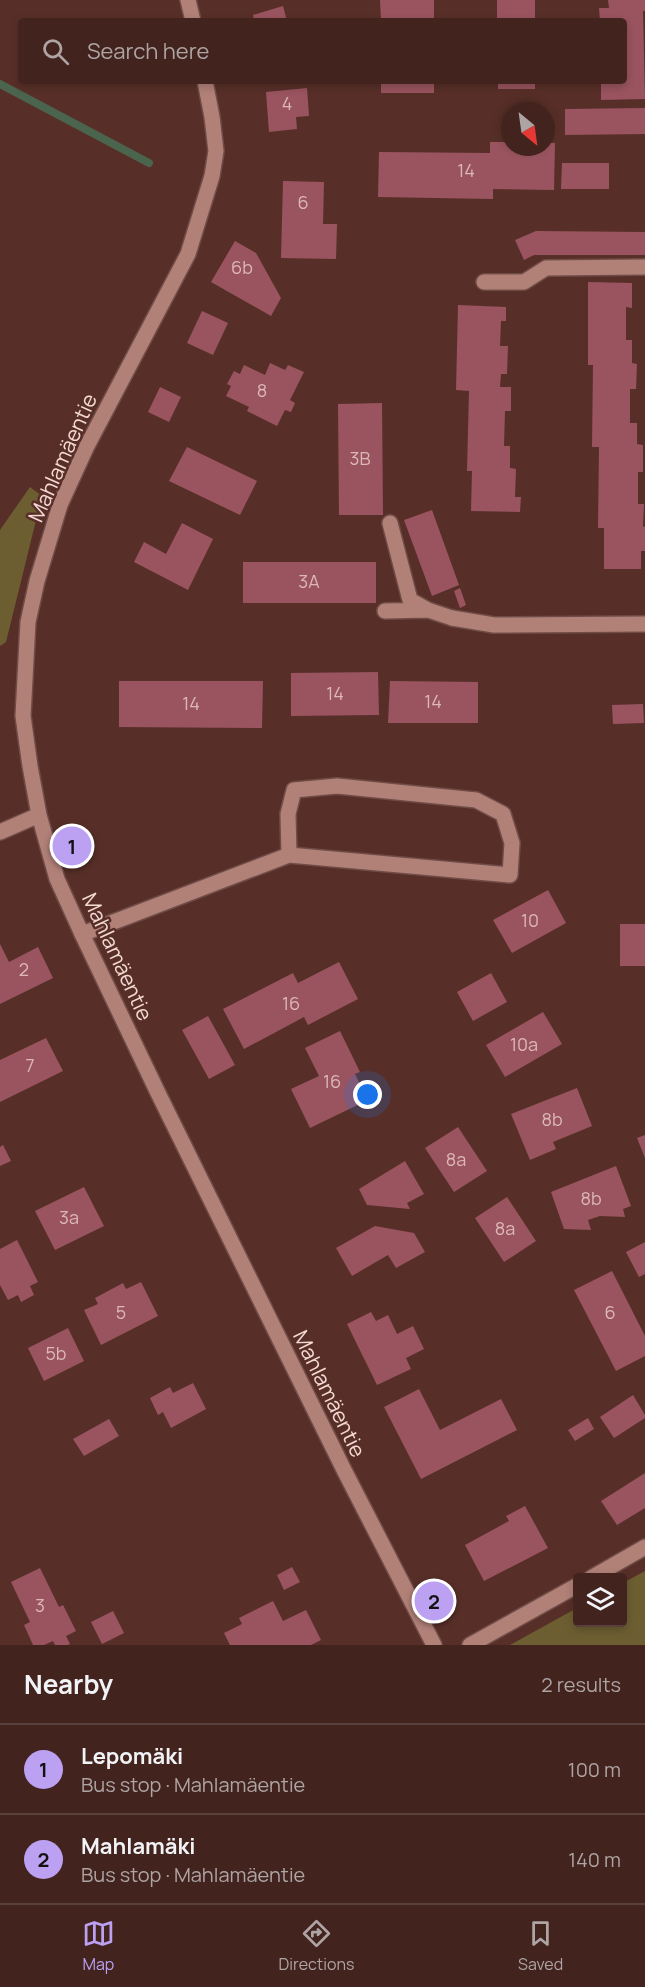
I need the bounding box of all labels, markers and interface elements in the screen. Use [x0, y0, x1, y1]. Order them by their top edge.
search box [18, 18, 627, 84]
icon: search [39, 35, 72, 68]
text: Search here [87, 36, 209, 66]
house number: 4 [282, 91, 292, 115]
north arrow [501, 102, 555, 156]
house number: 14 [457, 158, 475, 182]
house number: 6 [297, 190, 309, 214]
house number: 6b [231, 255, 253, 279]
house number: 8 [257, 378, 267, 402]
street label: Mahlamäentie [21, 389, 103, 526]
house number: 3B [350, 446, 371, 470]
house number: 3A [298, 569, 320, 593]
house number: 14 [326, 681, 344, 705]
house number: 14 [424, 689, 442, 713]
house number: 14 [182, 691, 200, 715]
pin: 1 [52, 824, 92, 868]
street label: Mahlamäentie [76, 888, 160, 1025]
house number: 10 [521, 908, 539, 932]
house number: 2 [19, 957, 29, 981]
house number: 16 [282, 991, 300, 1015]
house number: 10a [510, 1032, 538, 1056]
house number: 7 [25, 1053, 35, 1077]
house number: 16 [323, 1069, 341, 1093]
your location [353, 1080, 382, 1109]
house number: 8b [541, 1107, 563, 1131]
house number: 8a [446, 1147, 466, 1171]
house number: 8b [580, 1186, 602, 1210]
house number: 3a [59, 1205, 79, 1229]
house number: 8a [495, 1216, 515, 1240]
house number: 5 [116, 1300, 126, 1324]
house number: 6 [604, 1300, 616, 1324]
street label: Mahlamäentie [287, 1325, 373, 1462]
house number: 5b [45, 1341, 67, 1365]
map controls [573, 1573, 627, 1627]
button: layers [573, 1573, 627, 1627]
pin: 2 [414, 1578, 454, 1624]
house number: 3 [35, 1593, 45, 1617]
text: Nearby [24, 1666, 113, 1702]
text: 2 results [541, 1671, 621, 1698]
text: Lepomäki [81, 1741, 183, 1771]
text: 1 [39, 1756, 48, 1783]
text: 100 m [568, 1756, 621, 1783]
text: Bus stop · Mahlamäentie [81, 1771, 305, 1798]
text: Mahlamäki [81, 1831, 196, 1861]
text: 2 [38, 1846, 49, 1873]
text: 140 m [568, 1846, 621, 1873]
text: Bus stop · Mahlamäentie [81, 1861, 305, 1888]
tab: Map [82, 1917, 115, 1975]
tab: Directions [279, 1917, 354, 1975]
tab: Saved [518, 1917, 563, 1975]

